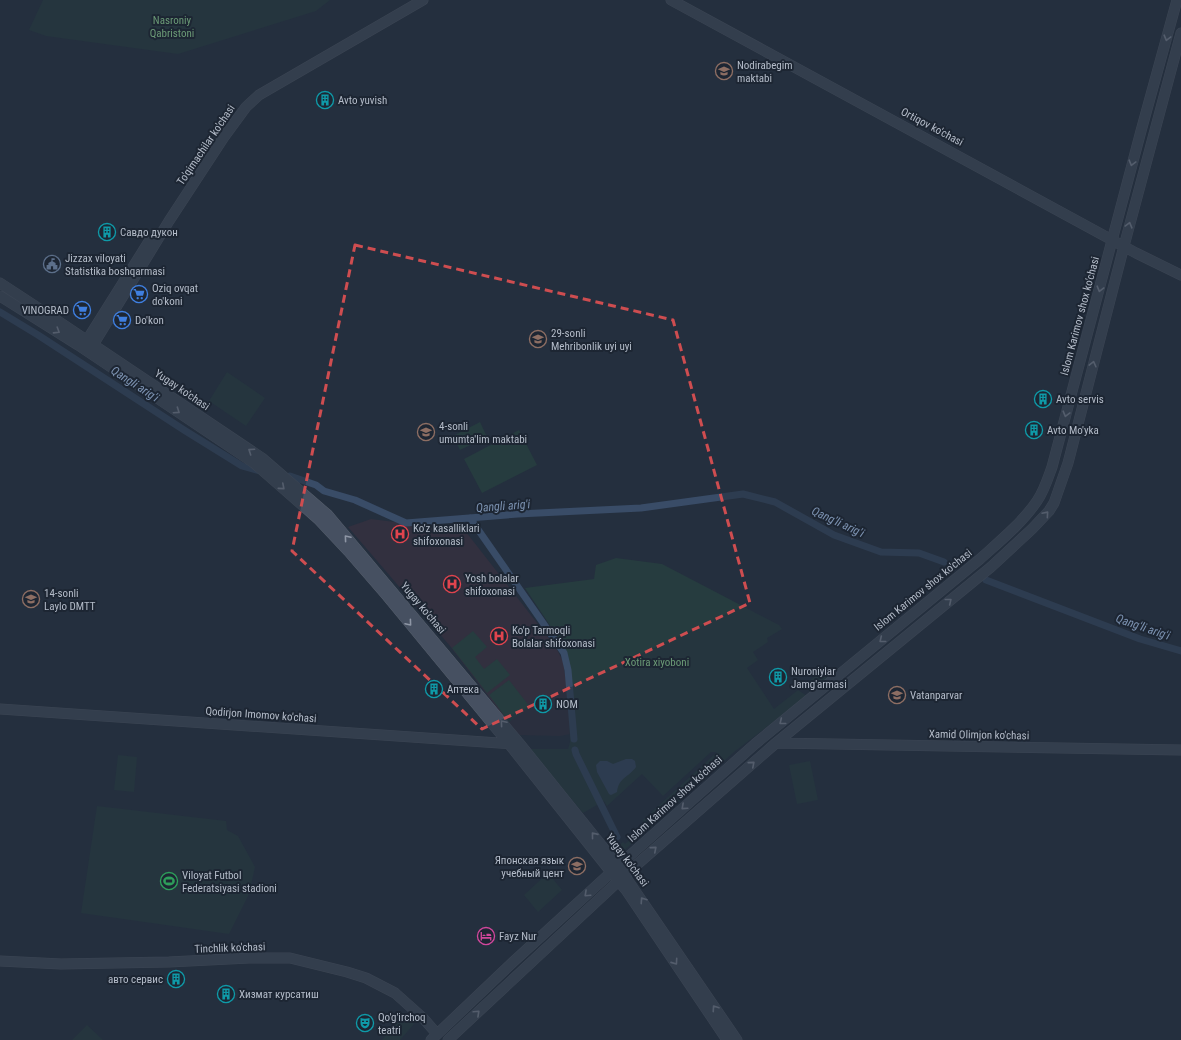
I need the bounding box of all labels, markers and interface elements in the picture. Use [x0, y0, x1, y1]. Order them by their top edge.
park label: Nasroniy Qabristoni [150, 14, 194, 40]
one-way arrow [1163, 34, 1172, 41]
place label: Nodirabegim maktabi [737, 59, 793, 85]
school or university icon: Nodirabegim maktabi [714, 61, 734, 81]
building icon: Avto yuvish [315, 90, 335, 110]
place label: Avto yuvish [338, 94, 387, 107]
street label: To'qimachilar ko'chasi [174, 102, 238, 188]
street label: Ortiqov ko'chasi [899, 105, 965, 149]
one-way arrow [1129, 160, 1137, 166]
one-way arrow [1124, 221, 1133, 228]
building icon: Cавдо дукон [97, 222, 117, 242]
place label: Cавдо дукон [120, 226, 178, 239]
place label: Jizzax viloyati Statistika boshqarmasi [65, 252, 165, 278]
public building icon: Jizzax viloyati Statistika boshqarmasi [42, 254, 62, 274]
street label: Islom Karimov shox ko'chasi [1058, 255, 1102, 377]
place label: Oziq ovqat do'koni [152, 282, 198, 308]
supermarket icon: Oziq ovqat do'koni [129, 284, 149, 304]
one-way arrow [1096, 286, 1104, 292]
supermarket icon: VINOGRAD [72, 300, 92, 320]
place label: VINOGRAD [22, 304, 69, 317]
supermarket icon: Do'kon [112, 310, 132, 330]
place label: Do'kon [135, 314, 164, 327]
one-way arrow [53, 327, 60, 334]
place label: 29-sonli Mehribonlik uyi uyi [551, 327, 632, 353]
school or university icon: 29-sonli Mehribonlik uyi uyi [528, 329, 548, 349]
one-way arrow [1088, 361, 1097, 368]
water label: Qangli arig'i [108, 363, 162, 405]
street label: Yugay ko'chasi [152, 367, 212, 413]
building icon: Avto servis [1033, 389, 1053, 409]
place label: Avto servis [1056, 393, 1104, 406]
one-way arrow [172, 406, 179, 413]
one-way arrow [1062, 411, 1071, 418]
place label: 4-sonli umumta'lim maktabi [439, 420, 527, 446]
building icon: Avto Mo'yka [1024, 420, 1044, 440]
school or university icon: 4-sonli umumta'lim maktabi [416, 422, 436, 442]
place label: Avto Mo'yka [1047, 424, 1099, 437]
one-way arrow [249, 449, 256, 456]
one-way arrow [277, 483, 284, 490]
water label: Qangli arig'i [475, 497, 531, 515]
water label: Qang'li arig'i [810, 504, 867, 540]
one-way arrow [1041, 511, 1048, 518]
place label: Ko'z kasalliklari shifoxonasi [413, 522, 480, 548]
hospital icon: Ko'z kasalliklari shifoxonasi [390, 524, 410, 544]
one-way arrow [345, 535, 352, 542]
street label: Islom Karimov shox ko'chasi [871, 546, 975, 634]
place label: Yosh bolalar shifoxonasi [465, 572, 519, 598]
hospital icon: Yosh bolalar shifoxonasi [442, 574, 462, 594]
street label: Yugay ko'chasi [398, 580, 448, 636]
place label: 14-sonli Laylo DMTT [44, 587, 96, 613]
school or university icon: 14-sonli Laylo DMTT [21, 589, 41, 609]
one-way arrow [945, 598, 952, 605]
water label: Qang'li arig'i [1114, 611, 1172, 643]
one-way arrow [404, 618, 411, 625]
place label: Ko'p Tarmoqli Bolalar shifoxonasi [512, 624, 595, 650]
hospital icon: Ko'p Tarmoqli Bolalar shifoxonasi [489, 626, 509, 646]
one-way arrow [880, 635, 887, 642]
park label: Xotira xiyoboni [625, 656, 689, 669]
place label: Nuroniylar Jamg'armasi [791, 665, 847, 691]
building icon: Nuroniylar Jamg'armasi [768, 667, 788, 687]
building icon: Аптека [424, 679, 444, 699]
place label: Аптека [447, 683, 479, 696]
school or university icon: Vatanparvar [887, 685, 907, 705]
place label: Vatanparvar [910, 689, 963, 702]
building icon: NOM [533, 694, 553, 714]
place label: NOM [556, 698, 578, 711]
street label: Qodirjon Imomov ko'chasi [205, 705, 317, 725]
one-way arrow [779, 717, 786, 724]
one-way arrow [501, 720, 508, 728]
street label: Xamid Olimjon ko'chasi [929, 728, 1029, 742]
street label: Islom Karimov shox ko'chasi [625, 753, 725, 845]
one-way arrow [748, 761, 755, 768]
one-way arrow [681, 803, 688, 810]
street label: Yugay ko'chasi [603, 831, 651, 889]
one-way arrow [591, 832, 598, 840]
one-way arrow [650, 847, 657, 854]
place label: Японская язык учебный цент [495, 854, 565, 880]
school or university icon: Японская язык учебный цент [567, 856, 587, 876]
place label: Viloyat Futbol Federatsiyasi stadioni [182, 869, 277, 895]
sports icon: Viloyat Futbol Federatsiyasi stadioni [159, 871, 179, 891]
one-way arrow [584, 889, 592, 897]
one-way arrow [640, 897, 647, 904]
hotel icon: Fayz Nur [476, 926, 496, 946]
place label: Fayz Nur [499, 930, 537, 943]
street label: Tinchlik ko'chasi [194, 940, 266, 956]
one-way arrow [670, 958, 678, 965]
building icon: авто сервис [166, 969, 186, 989]
place label: авто сервис [108, 973, 163, 986]
building icon: Хизмат курсатиш [216, 984, 236, 1004]
place label: Хизмат курсатиш [239, 988, 319, 1001]
one-way arrow [713, 1005, 720, 1012]
place label: Qo'g'irchoq teatri [378, 1011, 426, 1037]
one-way arrow [472, 1011, 479, 1018]
theatre icon: Qo'g'irchoq teatri [355, 1013, 375, 1033]

